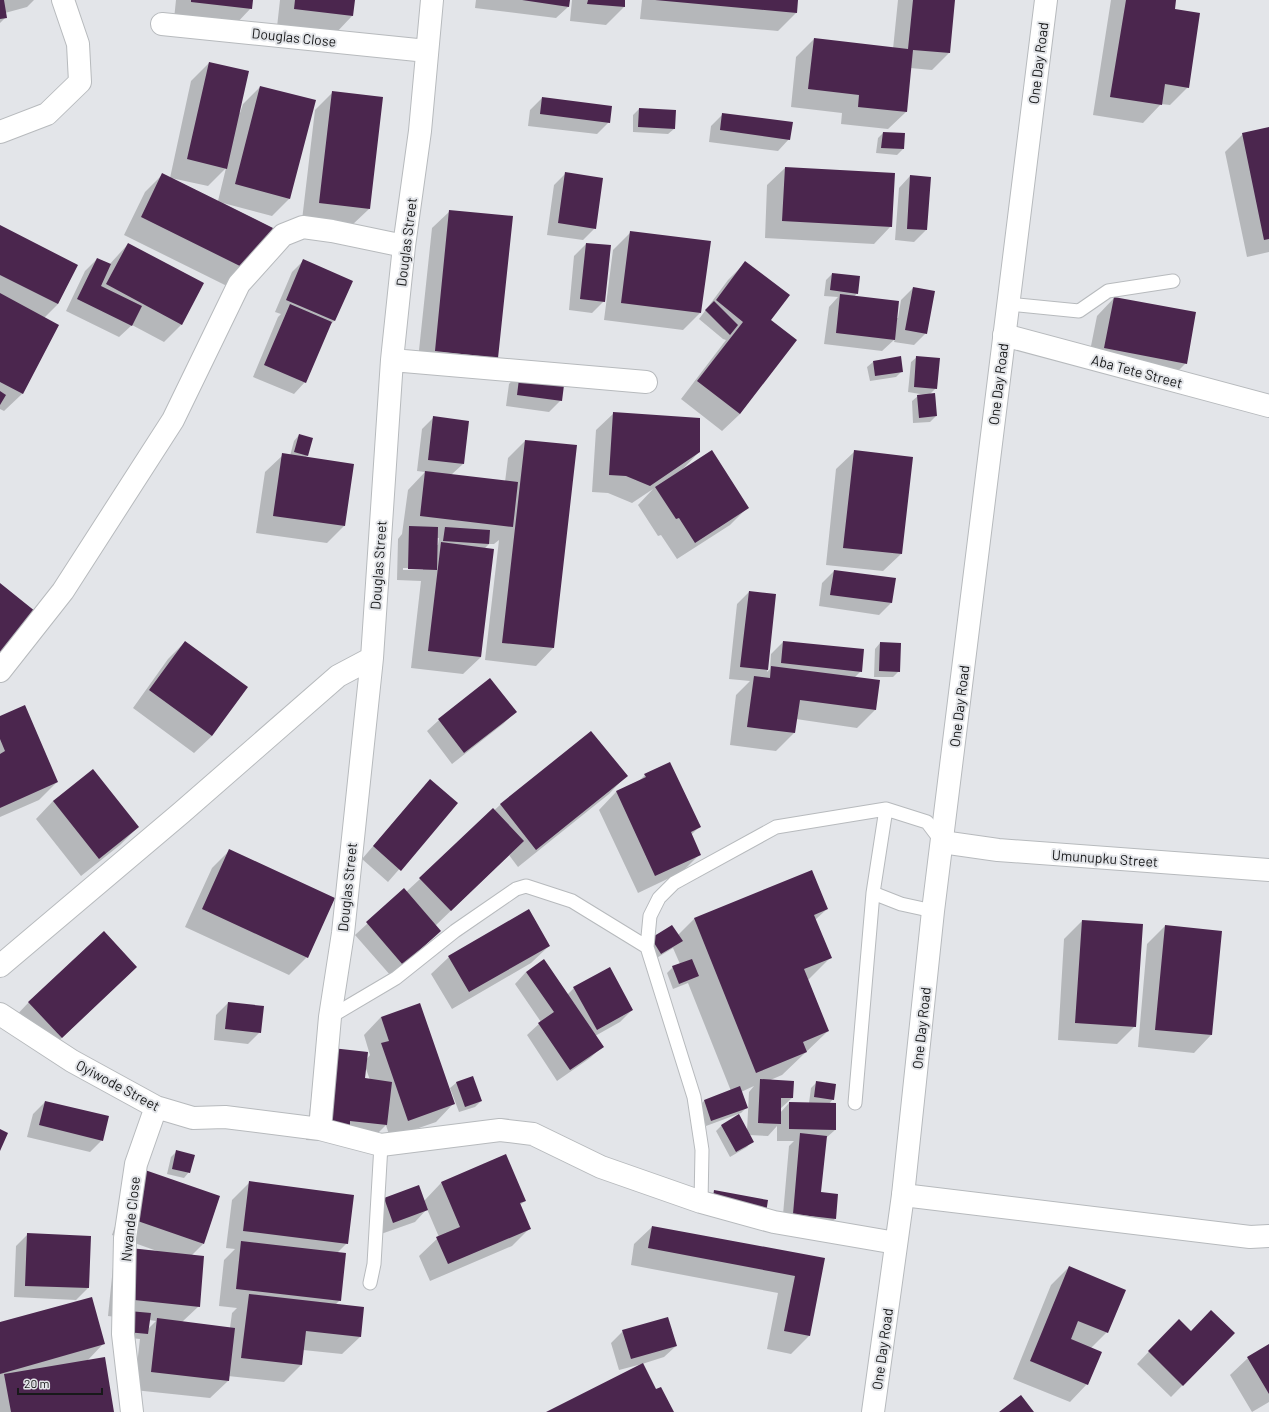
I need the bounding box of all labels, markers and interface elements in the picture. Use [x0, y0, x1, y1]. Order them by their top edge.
street label: One Day Road [1025, 21, 1051, 105]
street label: Douglas Close [251, 24, 337, 50]
street label: Douglas Street [392, 197, 420, 287]
street label: One Day Road [985, 342, 1011, 426]
street label: Aba Tete Street [1089, 351, 1185, 391]
street label: Douglas Street [366, 520, 390, 610]
street label: One Day Road [946, 664, 972, 748]
street label: Douglas Street [334, 842, 360, 932]
street label: Umunupku Street [1051, 846, 1159, 870]
street label: One Day Road [908, 986, 934, 1070]
street label: Oyiwode Street [73, 1056, 163, 1114]
street label: Nwande Close [117, 1176, 143, 1262]
street label: One Day Road [868, 1307, 896, 1391]
scale bar [18, 1370, 102, 1396]
text: 20 m [24, 1376, 50, 1390]

